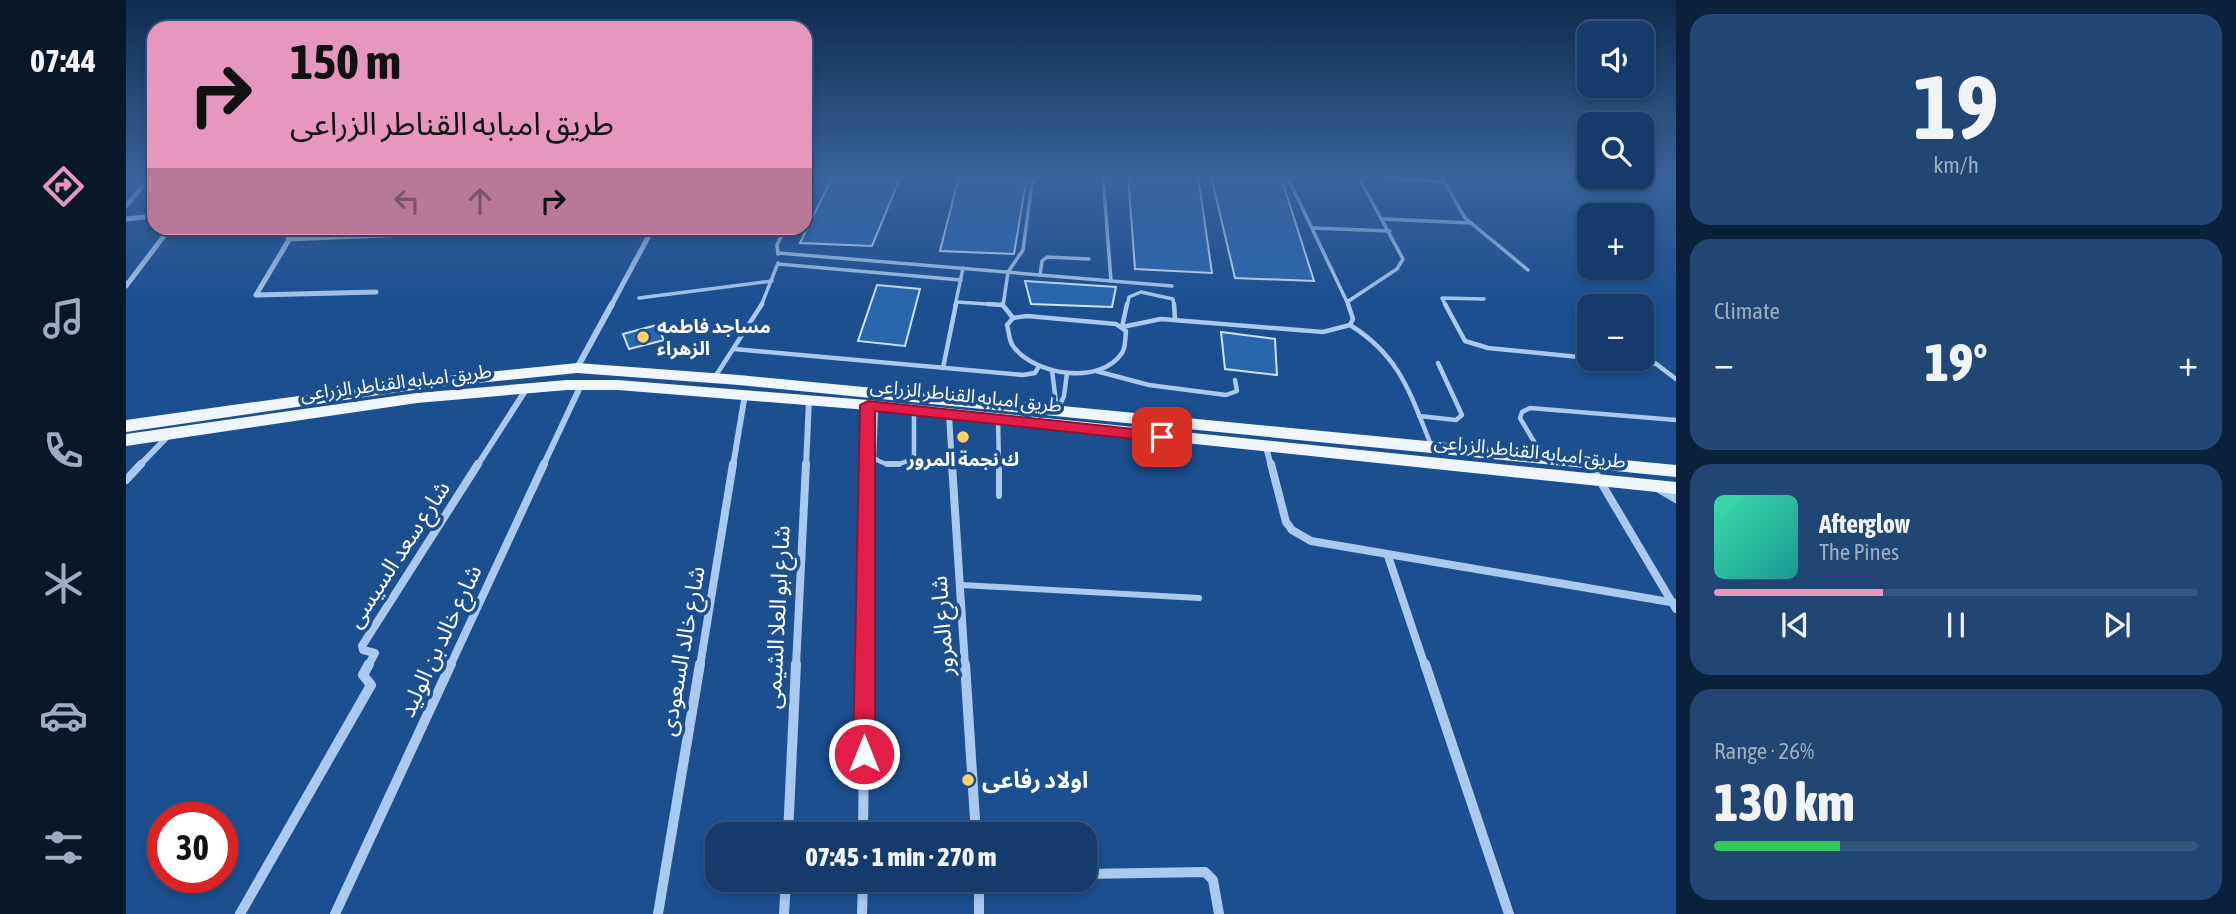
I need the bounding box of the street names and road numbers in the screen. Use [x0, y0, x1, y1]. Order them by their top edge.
street label: طريق امبابه القناطر الزراعى [299, 359, 493, 406]
street label: طريق امبابه القناطر الزراعى [869, 374, 1063, 417]
street label: طريق امبابه القناطر الزراعى [1433, 430, 1627, 473]
street label: شارع سعد السيسى [341, 476, 458, 634]
street label: شارع ابو العلا الشيمى [759, 525, 799, 710]
street label: شارع خالد بن الوليد [393, 561, 490, 723]
street label: شارع خالد السعودى [654, 564, 714, 739]
street label: شارع المرور [926, 575, 963, 678]

